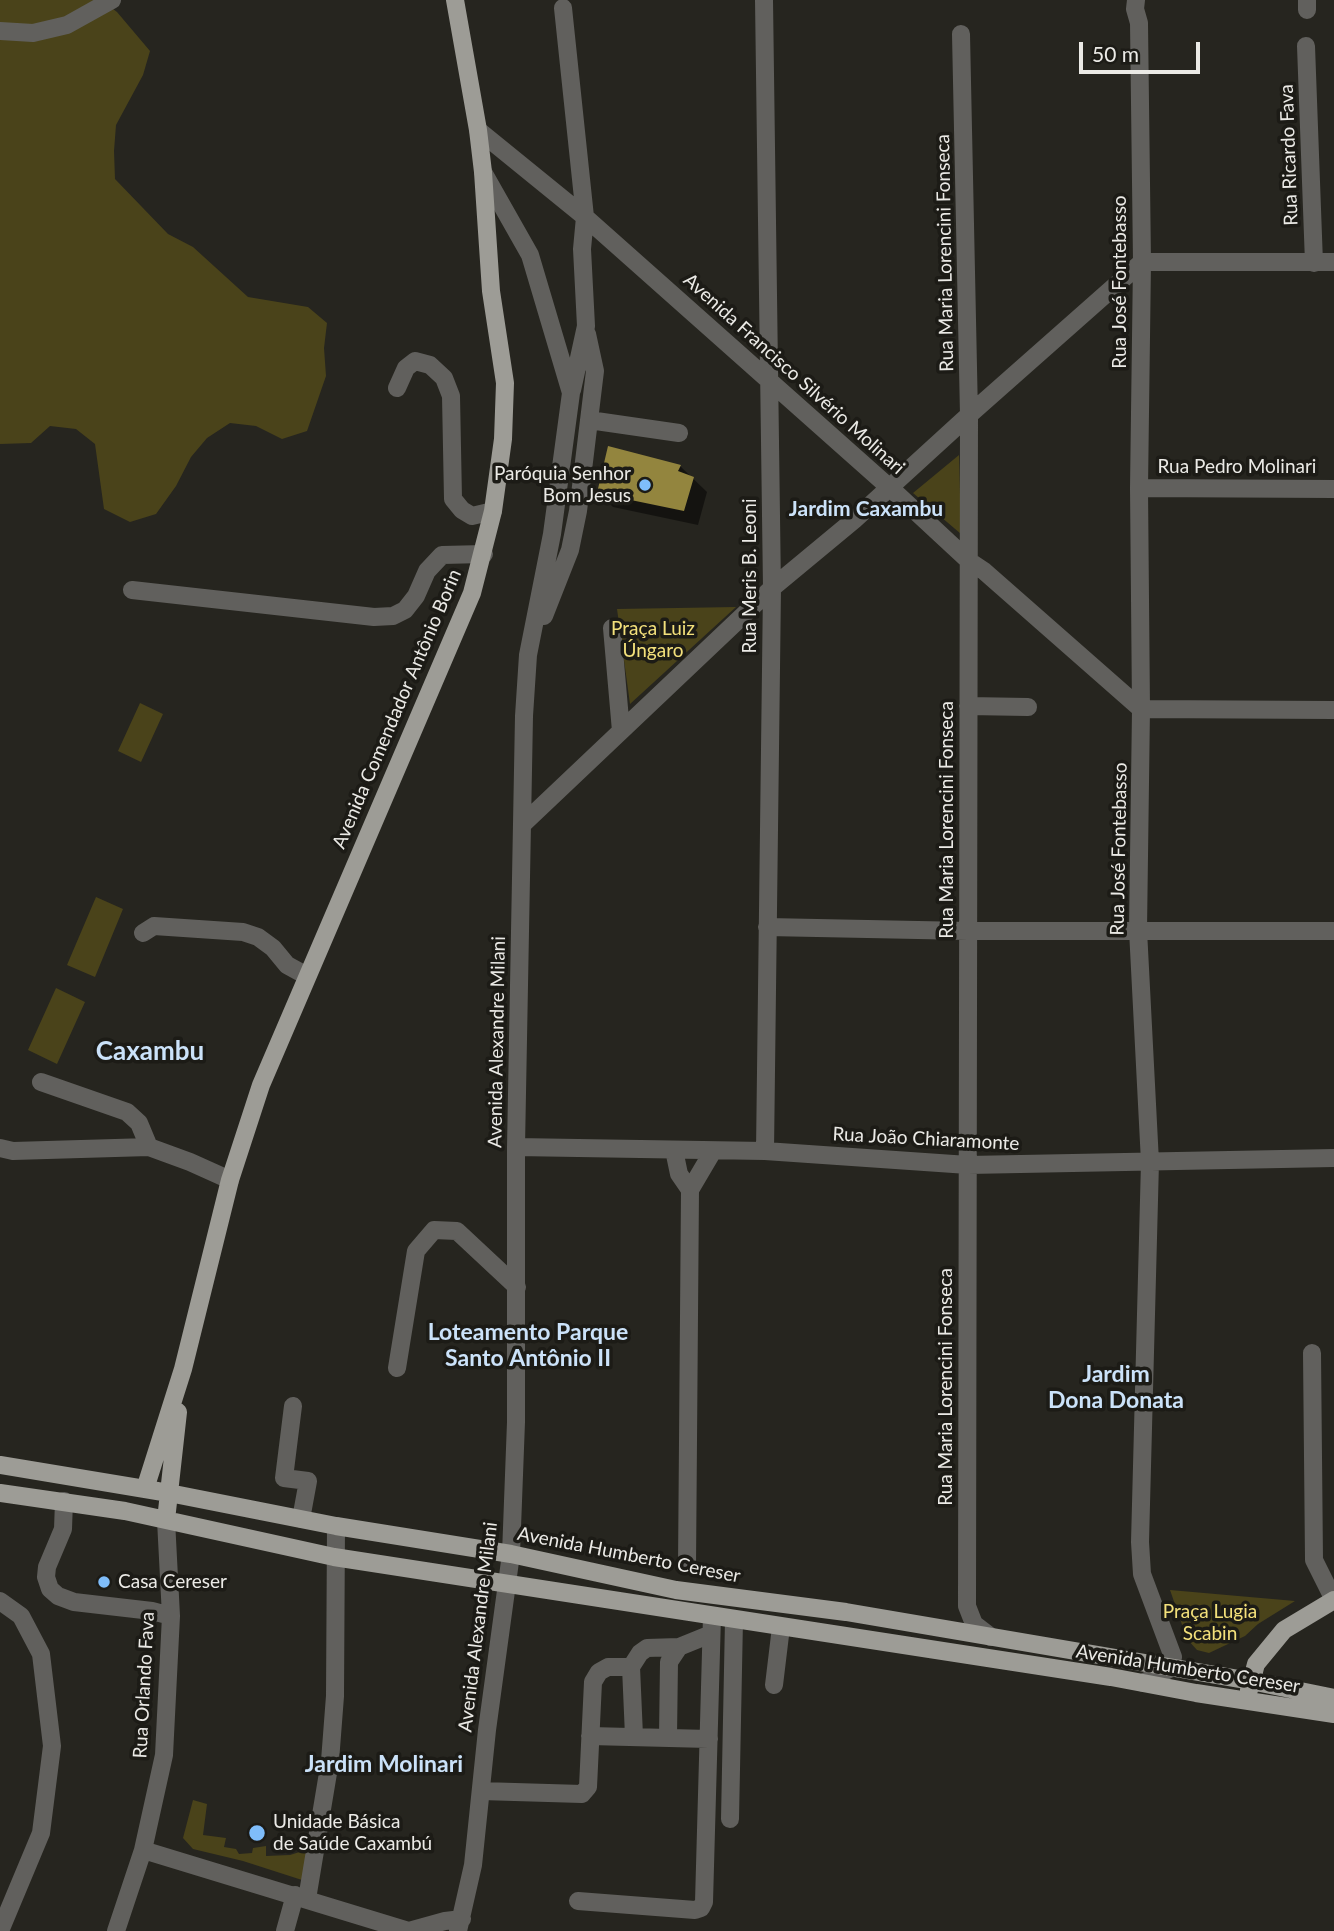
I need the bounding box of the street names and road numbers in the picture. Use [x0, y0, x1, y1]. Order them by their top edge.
street label: Rua Ricardo Fava [1275, 84, 1303, 226]
street label: Rua Maria Lorencini Fonseca [932, 134, 958, 372]
street label: Rua José Fontebasso [1109, 195, 1131, 369]
street label: Avenida Francisco Silvério Molinari [679, 269, 909, 479]
street label: Rua Pedro Molinari [1158, 456, 1316, 478]
street label: Rua Meris B. Leoni [739, 498, 761, 654]
street label: Avenida Comendador Antônio Borin [328, 566, 466, 852]
street label: Rua Maria Lorencini Fonseca [936, 701, 958, 939]
street label: Rua José Fontebasso [1106, 762, 1132, 936]
street label: Avenida Alexandre Milani [484, 936, 510, 1148]
street label: Rua João Chiaramonte [832, 1123, 1020, 1155]
street label: Rua Maria Lorencini Fonseca [935, 1268, 957, 1506]
street label: Avenida Alexandre Milani [454, 1521, 502, 1733]
street label: Avenida Humberto Cereser [516, 1522, 742, 1588]
street label: Rua Orlando Fava [129, 1611, 159, 1759]
street label: Avenida Humberto Cereser [1074, 1640, 1302, 1698]

